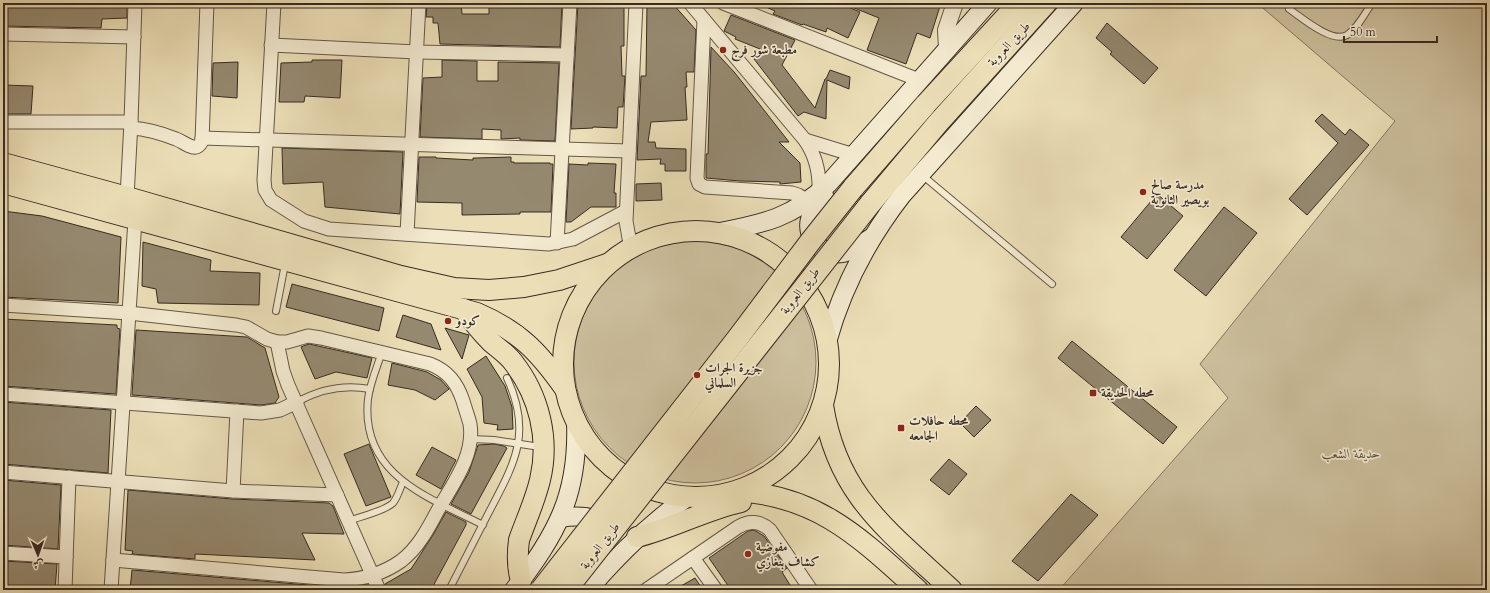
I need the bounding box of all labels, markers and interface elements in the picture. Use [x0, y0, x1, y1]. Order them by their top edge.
street label: طريق العروبة [984, 18, 1034, 70]
scale bar [1344, 18, 1437, 44]
text: 50 m [1350, 24, 1377, 40]
place label: مطبعة شور فرج [731, 41, 797, 62]
marker: مطبعة شور فرج [718, 45, 728, 55]
place label: مدرسة صالح بويصير الثانوية [1151, 176, 1210, 209]
marker: مدرسة صالح بويصير الثانوية [1138, 187, 1148, 197]
street label: طريق العروبة [776, 264, 824, 318]
place label: كودو [454, 312, 480, 330]
marker: كودو [443, 316, 453, 326]
place label: جزيرة الجرات السلماني [704, 359, 763, 394]
marker: جزيرة الجرات السلماني [692, 370, 702, 380]
place label: محطه الحديقة [1101, 384, 1155, 402]
marker: محطه الحديقة [1088, 388, 1098, 398]
place label: محطه حافلات الجامعه [909, 412, 969, 445]
marker: محطه حافلات الجامعه [896, 423, 906, 433]
park label: حديقة الشعب [1322, 445, 1380, 463]
street label: طريق العروبة [576, 519, 624, 573]
north arrow [18, 535, 58, 575]
place label: مفوضية كشاف بنغازي [756, 538, 819, 573]
marker: مفوضية كشاف بنغازي [743, 549, 753, 559]
text: ش [33, 557, 44, 572]

